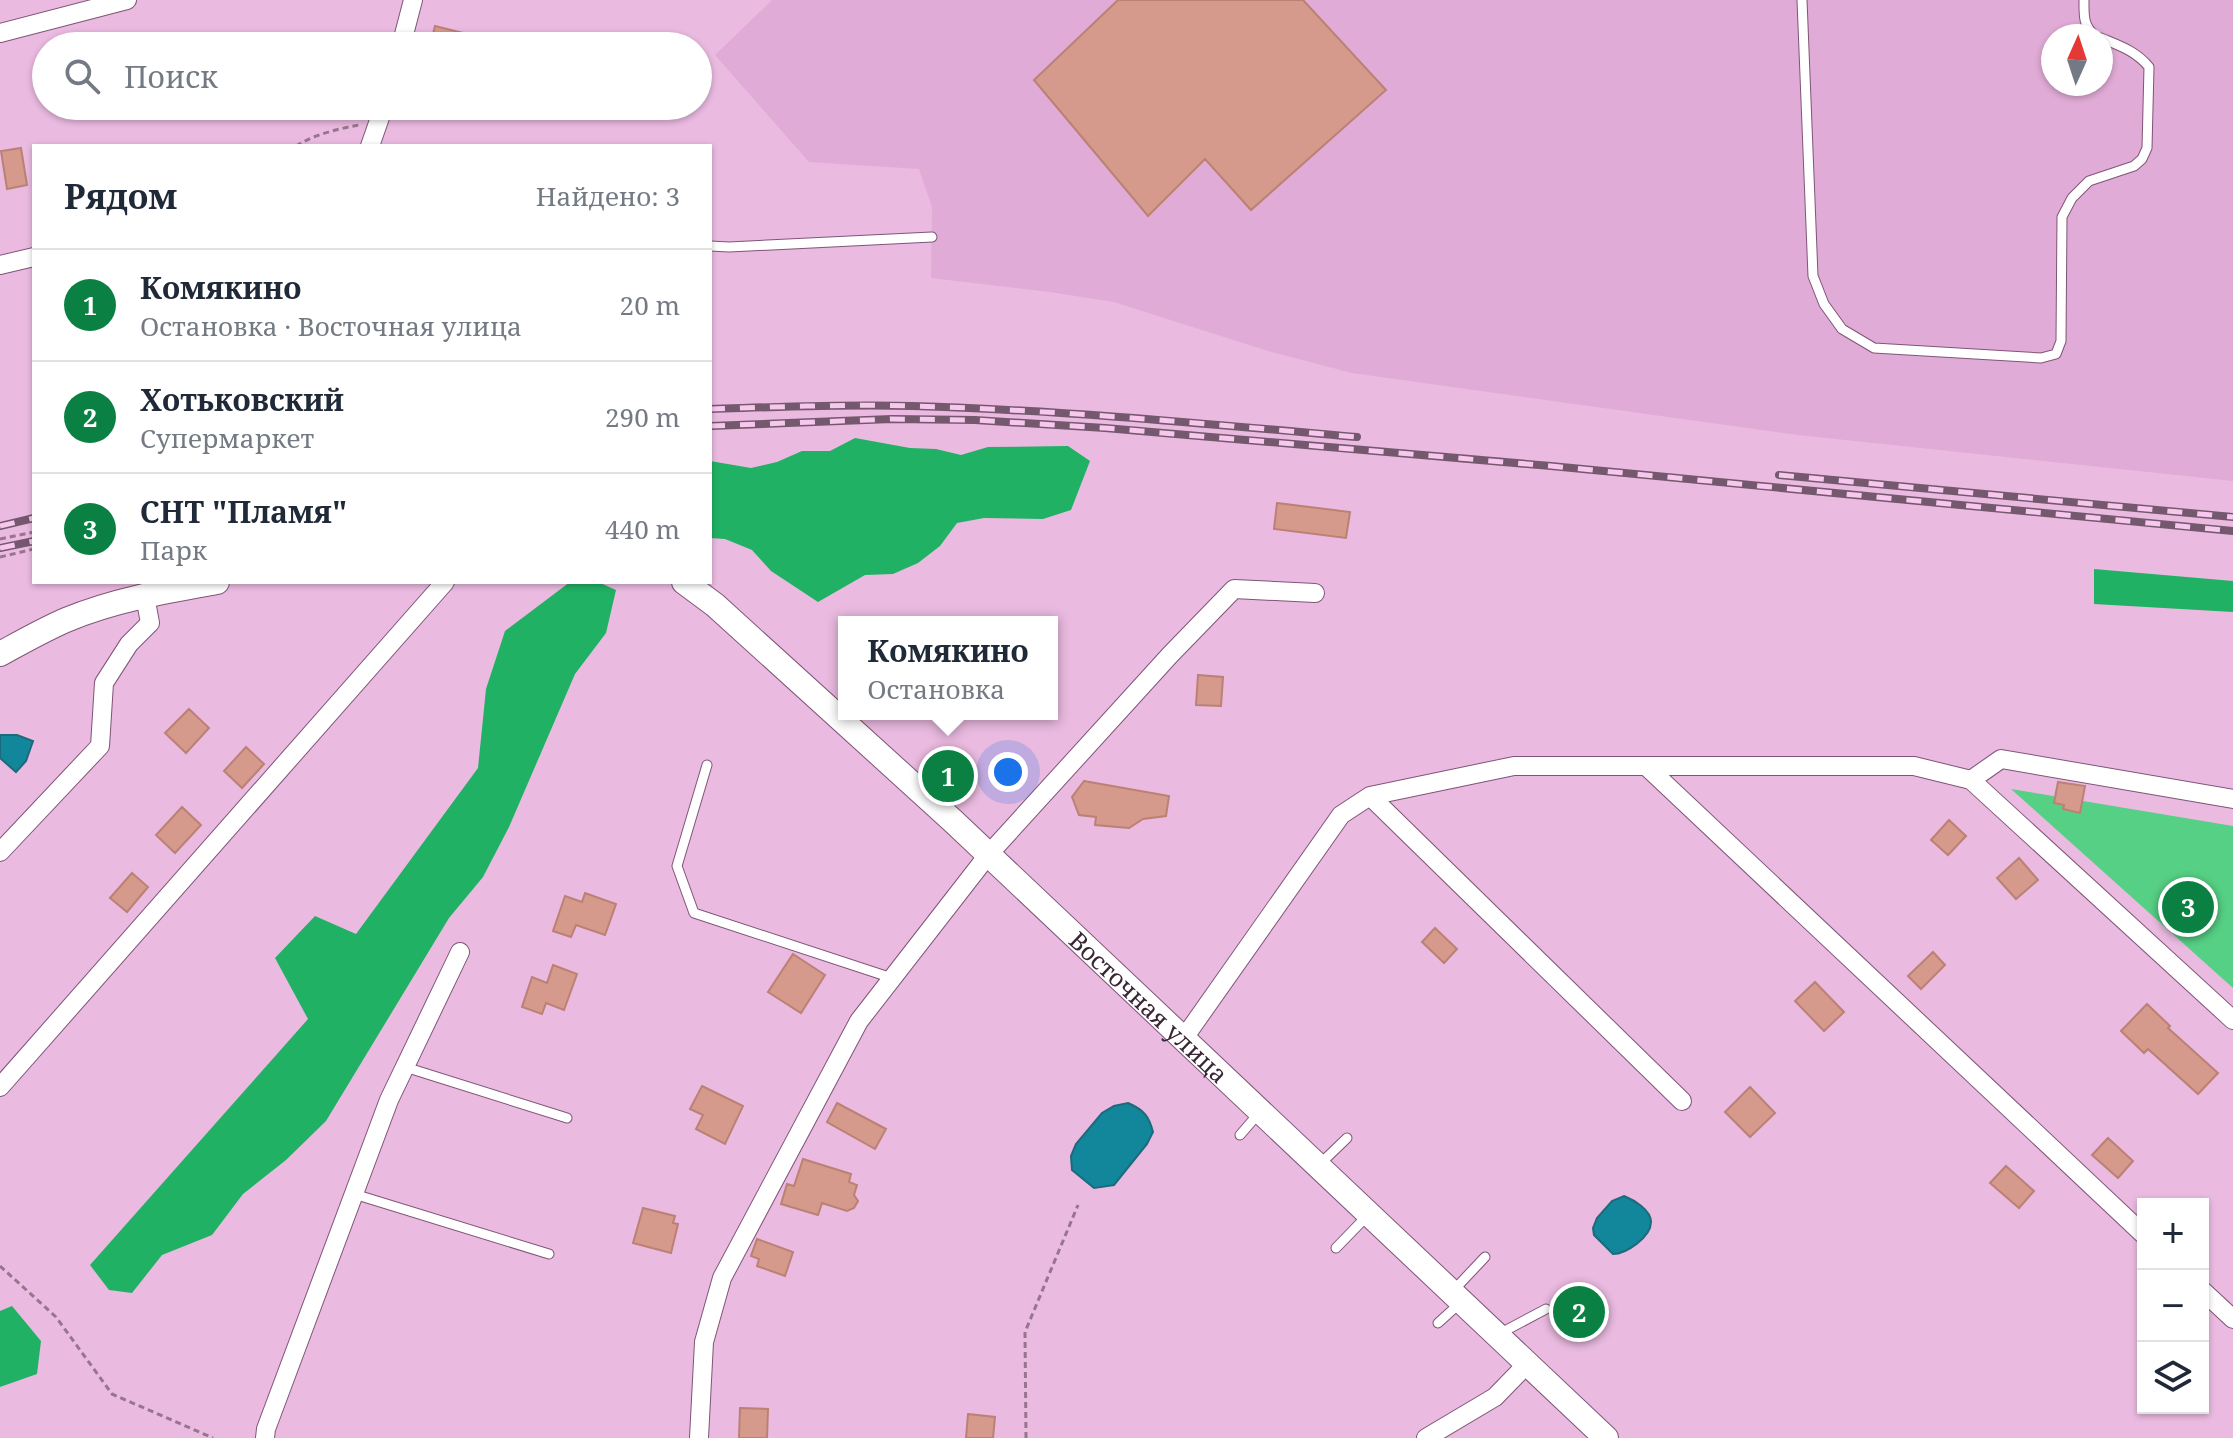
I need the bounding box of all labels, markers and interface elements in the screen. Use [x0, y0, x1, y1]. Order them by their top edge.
north arrow [2041, 24, 2113, 96]
search box [32, 32, 712, 120]
icon: search [60, 54, 104, 98]
text: Поиск [124, 56, 218, 97]
text: Рядом [64, 173, 177, 219]
text: Найдено: 3 [536, 178, 680, 214]
text: Комякино [140, 267, 301, 308]
text: 1 [83, 287, 97, 323]
text: 20 m [620, 287, 680, 323]
text: Остановка · Восточная улица [140, 308, 522, 344]
text: Хотьковский [140, 379, 344, 420]
text: 2 [83, 399, 97, 435]
text: 290 m [605, 399, 680, 435]
text: Супермаркет [140, 420, 314, 456]
text: СНТ "Пламя" [140, 491, 347, 532]
text: 3 [83, 511, 97, 547]
text: 440 m [605, 511, 680, 547]
text: Парк [140, 532, 207, 568]
popup [838, 616, 1058, 720]
text: Комякино [867, 630, 1029, 671]
text: Остановка [867, 671, 1005, 707]
pin: 1 [922, 746, 974, 806]
your location [988, 752, 1028, 792]
pin: 3 [2162, 877, 2214, 937]
street label: Восточная улица [1063, 923, 1236, 1090]
map controls [2137, 1198, 2209, 1414]
button: + [2137, 1198, 2209, 1270]
button: − [2137, 1270, 2209, 1342]
pin: 2 [1553, 1282, 1605, 1342]
button: layers [2137, 1342, 2209, 1414]

